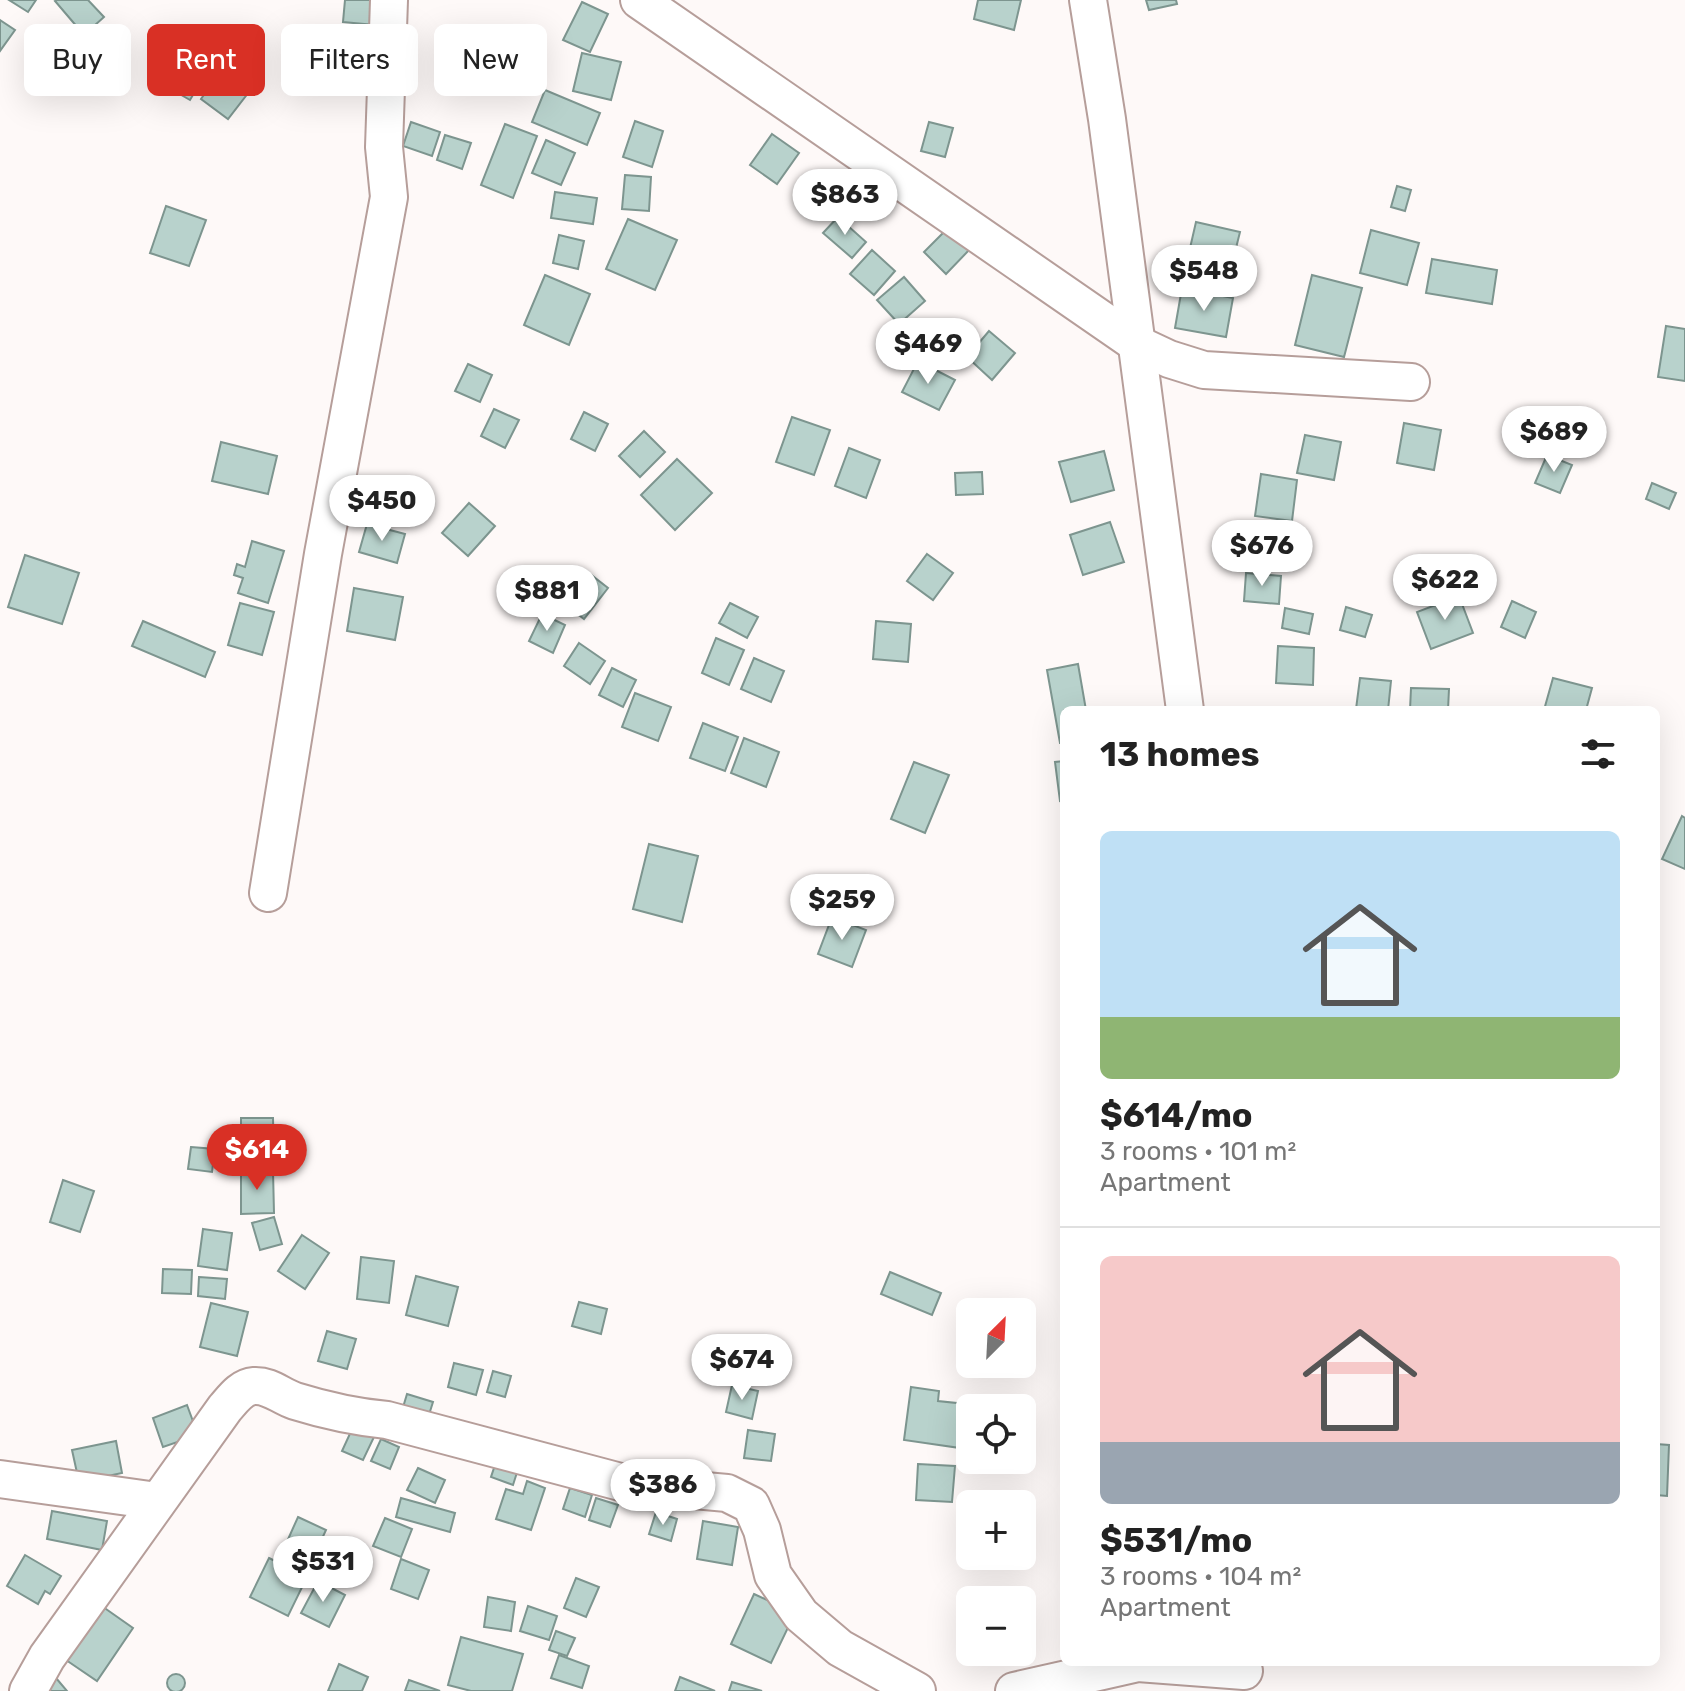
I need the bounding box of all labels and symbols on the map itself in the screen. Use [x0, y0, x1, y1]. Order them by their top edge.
pin: $863 [798, 169, 892, 237]
pin: $548 [1157, 245, 1251, 313]
pin: $469 [881, 318, 975, 386]
pin: $689 [1507, 406, 1601, 474]
pin: $450 [335, 475, 429, 543]
pin: $676 [1215, 520, 1309, 588]
pin: $622 [1398, 554, 1492, 622]
pin: $881 [500, 565, 594, 633]
pin: $259 [795, 874, 889, 942]
pin: $614 [210, 1124, 304, 1192]
north arrow [956, 1298, 1036, 1378]
pin: $674 [695, 1334, 789, 1402]
pin: $386 [616, 1459, 710, 1527]
pin: $531 [276, 1536, 370, 1604]

